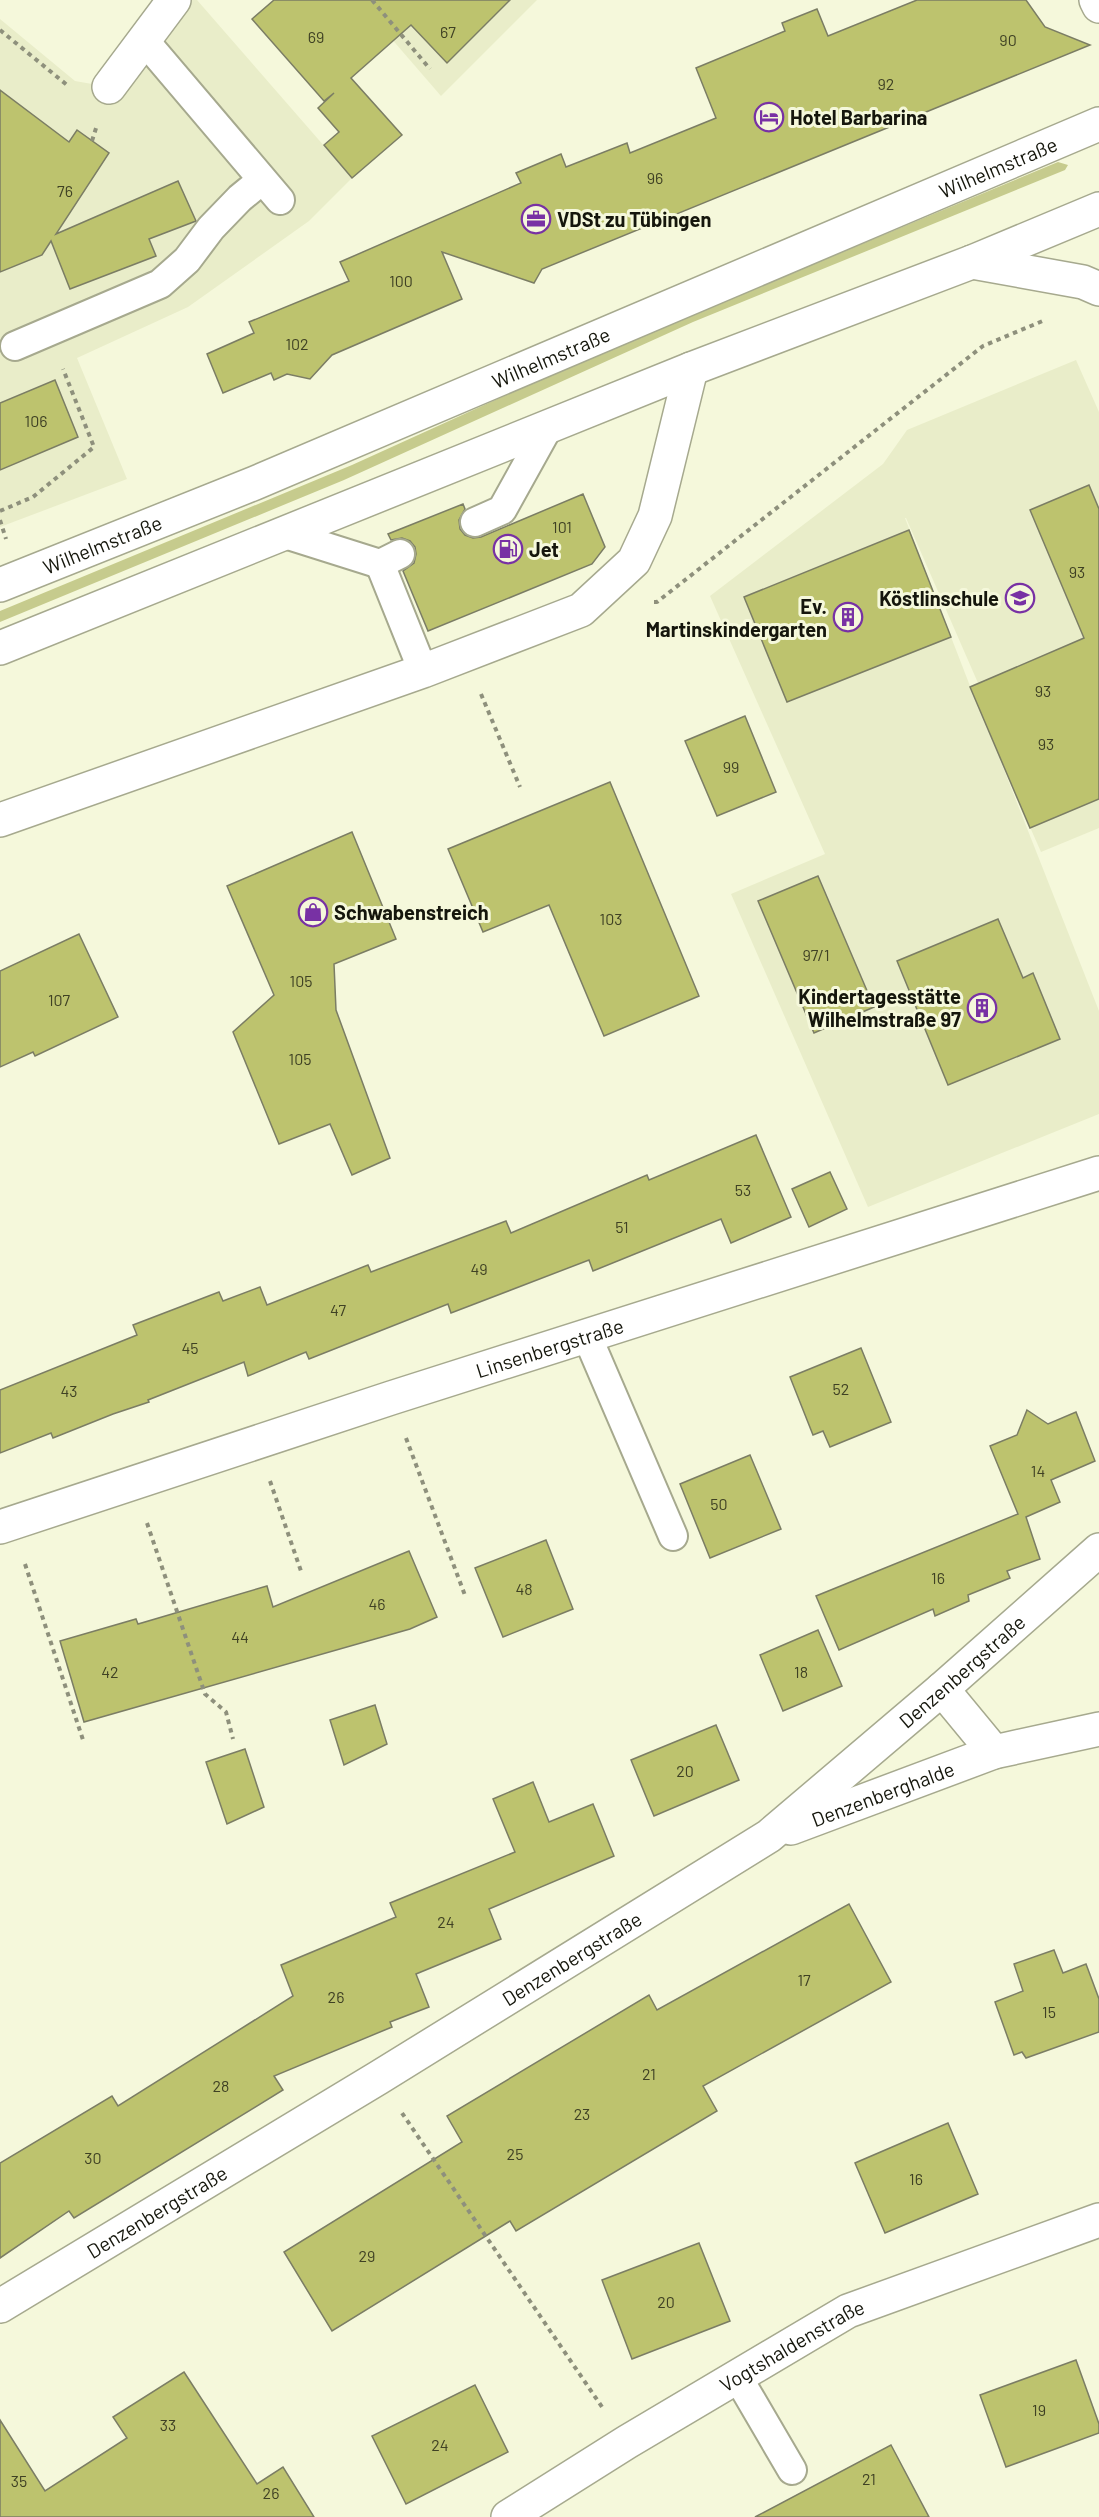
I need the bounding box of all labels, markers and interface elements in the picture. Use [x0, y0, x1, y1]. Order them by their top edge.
house number: 67 [440, 22, 456, 41]
house number: 69 [308, 27, 324, 46]
house number: 90 [999, 30, 1017, 49]
house number: 92 [878, 74, 894, 93]
hotel icon: Hotel Barbarina [753, 101, 785, 133]
place label: Hotel Barbarina [790, 105, 927, 129]
street label: Wilhelmstraße [935, 131, 1061, 203]
house number: 96 [647, 168, 663, 187]
house number: 76 [57, 181, 73, 200]
office icon: VDSt zu Tübingen [520, 203, 552, 235]
place label: VDSt zu Tübingen [557, 207, 711, 231]
house number: 100 [389, 271, 413, 290]
street label: Wilhelmstraße [488, 322, 613, 393]
house number: 102 [285, 334, 309, 353]
house number: 106 [25, 411, 47, 430]
street label: Wilhelmstraße [39, 510, 165, 579]
house number: 101 [552, 517, 572, 536]
fuel station icon: Jet [492, 533, 524, 565]
place label: Jet [529, 537, 559, 561]
house number: 93 [1069, 562, 1085, 581]
school or university icon: Köstlinschule [1004, 582, 1036, 614]
place label: Köstlinschule [879, 586, 999, 610]
place label: Ev. Martinskindergarten [646, 594, 827, 641]
building icon: Ev. Martinskindergarten [832, 601, 864, 633]
house number: 93 [1035, 681, 1051, 700]
house number: 93 [1038, 734, 1054, 753]
house number: 99 [723, 757, 739, 776]
shop icon: Schwabenstreich [297, 896, 329, 928]
place label: Schwabenstreich [334, 900, 489, 924]
house number: 103 [600, 909, 622, 928]
house number: 97/1 [803, 945, 829, 964]
house number: 105 [290, 971, 312, 990]
place label: Kindertagesstätte Wilhelmstraße 97 [798, 984, 961, 1031]
house number: 107 [48, 990, 71, 1009]
building icon: Kindertagesstätte Wilhelmstraße 97 [966, 992, 998, 1024]
house number: 105 [289, 1049, 311, 1068]
house number: 53 [735, 1180, 751, 1199]
house number: 51 [615, 1217, 629, 1236]
house number: 49 [470, 1259, 488, 1278]
house number: 47 [330, 1300, 346, 1319]
street label: Linsenbergstraße [473, 1313, 626, 1382]
house number: 45 [181, 1338, 199, 1357]
house number: 52 [833, 1379, 849, 1398]
house number: 43 [60, 1381, 78, 1400]
house number: 14 [1031, 1461, 1045, 1480]
house number: 50 [710, 1494, 728, 1513]
house number: 16 [931, 1568, 945, 1587]
house number: 48 [515, 1579, 533, 1598]
house number: 46 [368, 1594, 386, 1613]
street label: Denzenbergstraße [894, 1609, 1030, 1732]
house number: 44 [231, 1627, 249, 1646]
house number: 42 [101, 1662, 119, 1681]
house number: 18 [794, 1662, 808, 1681]
street label: Denzenberghalde [808, 1756, 958, 1831]
house number: 20 [676, 1761, 694, 1780]
street label: Denzenbergstraße [497, 1906, 646, 2010]
house number: 24 [437, 1912, 455, 1931]
house number: 17 [797, 1970, 811, 1989]
house number: 26 [328, 1987, 344, 2006]
house number: 15 [1042, 2002, 1056, 2021]
house number: 21 [642, 2064, 656, 2083]
house number: 28 [213, 2076, 229, 2095]
house number: 23 [574, 2104, 590, 2123]
house number: 25 [507, 2144, 523, 2163]
house number: 30 [84, 2148, 102, 2167]
street label: Denzenbergstraße [82, 2160, 231, 2263]
house number: 16 [909, 2169, 923, 2188]
house number: 29 [359, 2246, 375, 2265]
house number: 20 [657, 2292, 675, 2311]
street label: Vogtshaldenstraße [715, 2294, 867, 2396]
house number: 19 [1032, 2400, 1046, 2419]
house number: 33 [160, 2415, 176, 2434]
house number: 24 [431, 2435, 449, 2454]
house number: 21 [862, 2469, 876, 2488]
house number: 35 [11, 2471, 27, 2490]
house number: 26 [263, 2483, 279, 2502]

